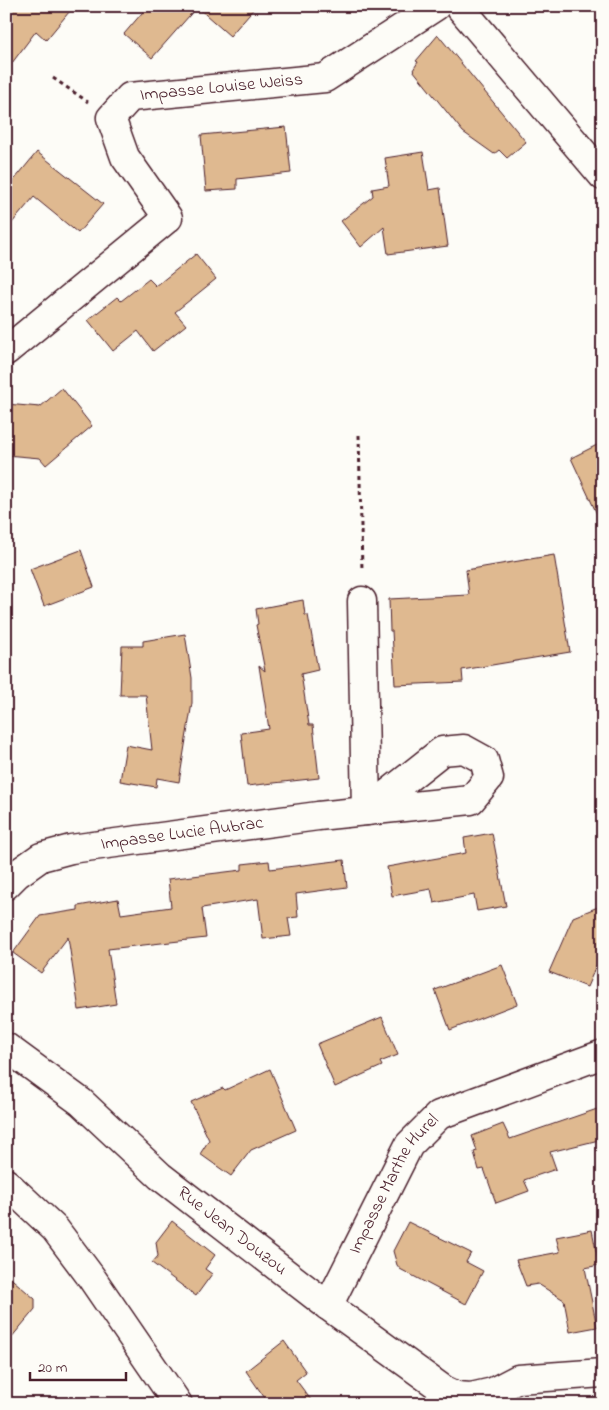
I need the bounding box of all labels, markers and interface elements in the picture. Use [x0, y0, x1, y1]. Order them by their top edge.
street label: Impasse Louise Weiss [139, 67, 304, 109]
street label: Impasse Lucie Aubrac [99, 810, 265, 858]
street label: Impasse Marthe Hurel [343, 1109, 445, 1259]
street label: Rue Jean Douzou [171, 1181, 292, 1282]
scale bar [30, 1350, 126, 1382]
text: 20 m [38, 1357, 68, 1379]

